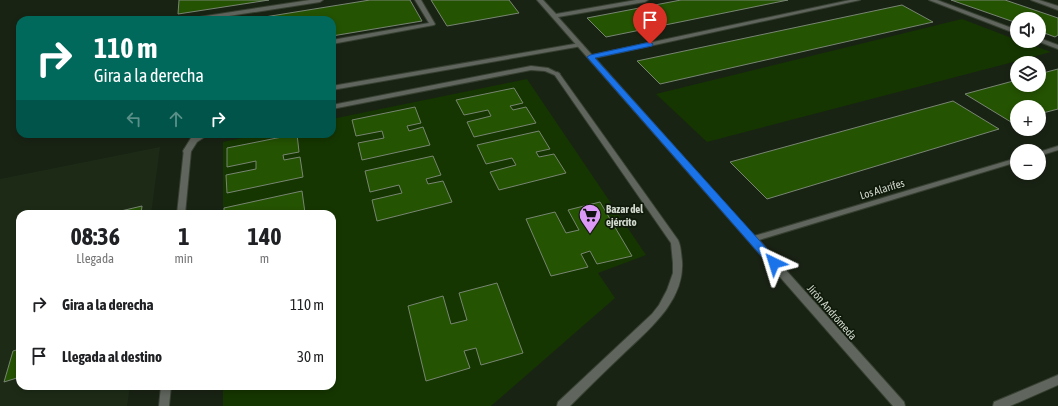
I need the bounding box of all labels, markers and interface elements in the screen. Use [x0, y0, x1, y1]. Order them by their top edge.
pin [633, 3, 667, 44]
icon: arrive [639, 9, 661, 31]
map controls [1010, 12, 1046, 180]
button: sound [1010, 12, 1046, 48]
icon: right [28, 32, 80, 84]
text: 110 m [94, 32, 157, 64]
button: layers [1010, 56, 1046, 92]
text: Gira a la derecha [94, 65, 204, 86]
button: + [1010, 100, 1046, 136]
icon: left [123, 108, 145, 130]
icon: ahead [165, 108, 187, 130]
icon: right [207, 108, 229, 130]
button: − [1010, 144, 1046, 180]
street label: Los Alarifes [858, 177, 906, 201]
supermarket icon: Bazar del ejército [577, 202, 603, 235]
place label: Bazar del ejército [606, 203, 644, 228]
text: 08:36 [71, 223, 120, 250]
text: 1 [178, 223, 189, 250]
text: 140 [248, 223, 281, 250]
position arrow [753, 242, 795, 284]
text: Llegada [76, 251, 114, 266]
text: min [174, 251, 193, 266]
text: m [260, 251, 269, 266]
street label: Jirón Andrómeda [805, 282, 859, 342]
icon: right [28, 293, 50, 315]
text: Gira a la derecha [62, 296, 153, 313]
text: 110 m [290, 296, 324, 313]
icon: arrive [28, 345, 50, 367]
text: Llegada al destino [62, 348, 162, 365]
text: 30 m [297, 348, 324, 365]

